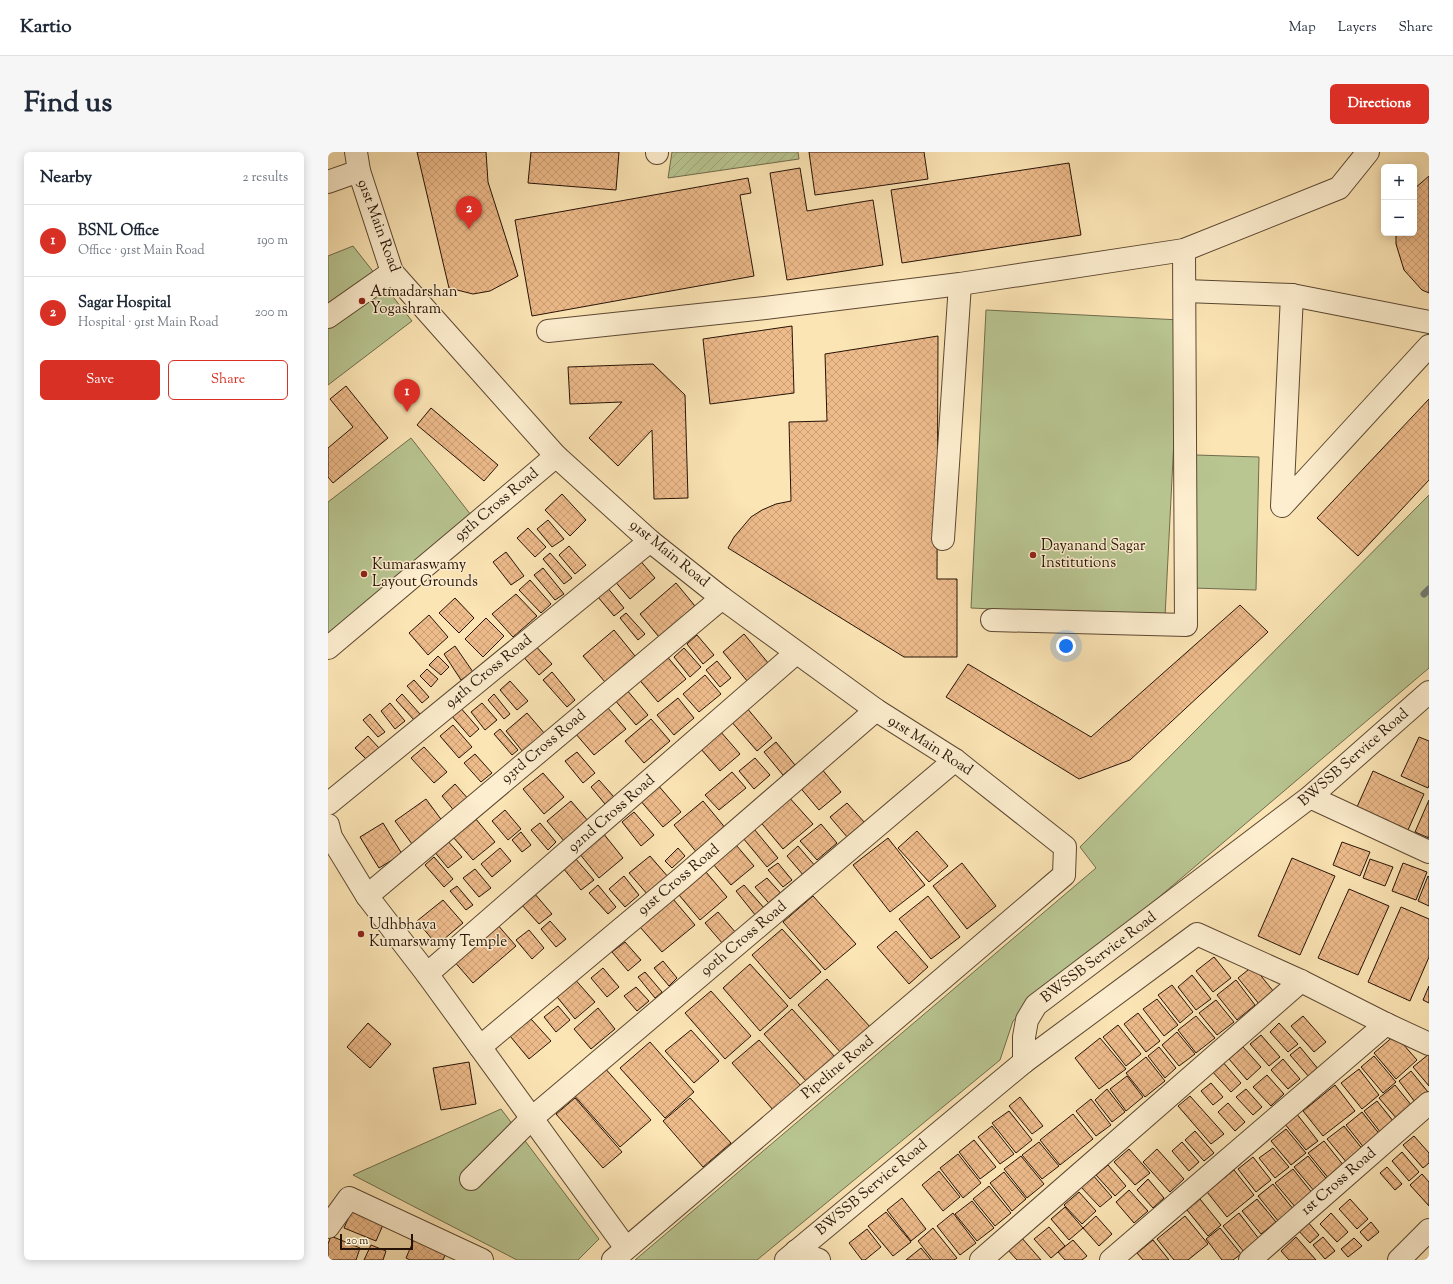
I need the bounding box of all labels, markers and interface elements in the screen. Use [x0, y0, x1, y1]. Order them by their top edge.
text: Kartio [20, 14, 72, 41]
text: Map [1289, 18, 1316, 38]
text: Layers [1338, 18, 1376, 38]
text: Share [1398, 18, 1433, 38]
text: Find us [24, 84, 112, 124]
button: Directions [1330, 84, 1429, 124]
map controls [1381, 164, 1417, 236]
button: + [1381, 164, 1417, 200]
text: Nearby [40, 166, 92, 190]
text: 2 results [243, 169, 288, 187]
street label: 91st Main Road [351, 177, 405, 276]
pin: 2 [456, 196, 482, 229]
button: − [1381, 200, 1417, 236]
text: BSNL Office [78, 221, 159, 242]
text: 1 [51, 232, 55, 250]
text: 190 m [257, 232, 288, 250]
text: Office · 91st Main Road [78, 242, 205, 260]
place label: Atmadarshan Yogashram [370, 282, 458, 320]
text: Sagar Hospital [78, 293, 171, 314]
marker: Atmadarshan Yogashram [357, 296, 367, 306]
text: 2 [50, 304, 56, 322]
text: 200 m [255, 304, 288, 322]
text: Hospital · 91st Main Road [78, 314, 219, 332]
button: Save [40, 360, 160, 400]
button: Share [168, 360, 288, 400]
pin: 1 [394, 379, 420, 412]
street label: 95th Cross Road [450, 463, 544, 547]
street label: 91st Main Road [625, 515, 714, 593]
place label: Dayanand Sagar Institutions [1041, 536, 1146, 574]
marker: Dayanand Sagar Institutions [1028, 550, 1038, 560]
place label: Kumaraswamy Layout Grounds [372, 555, 478, 593]
marker: Kumaraswamy Layout Grounds [359, 569, 369, 579]
street label: 94th Cross Road [441, 630, 537, 714]
your location [1056, 636, 1076, 656]
street label: BWSSB Service Road [1294, 704, 1414, 812]
street label: 93rd Cross Road [497, 705, 591, 789]
street label: 91st Main Road [883, 711, 977, 782]
street label: 92nd Cross Road [564, 770, 660, 858]
street label: 91st Cross Road [634, 839, 725, 921]
street label: 90th Cross Road [696, 896, 792, 981]
street label: BWSSB Service Road [1037, 907, 1162, 1009]
place label: Udhbhava Kumarswamy Temple [369, 915, 507, 953]
marker: Udhbhava Kumarswamy Temple [356, 929, 366, 939]
street label: Pipeline Road [797, 1031, 879, 1105]
street label: BWSSB Service Road [812, 1135, 933, 1241]
street label: 1st Cross Road [1297, 1143, 1382, 1221]
scale bar [340, 1232, 413, 1251]
text: 20 m [346, 1233, 368, 1249]

